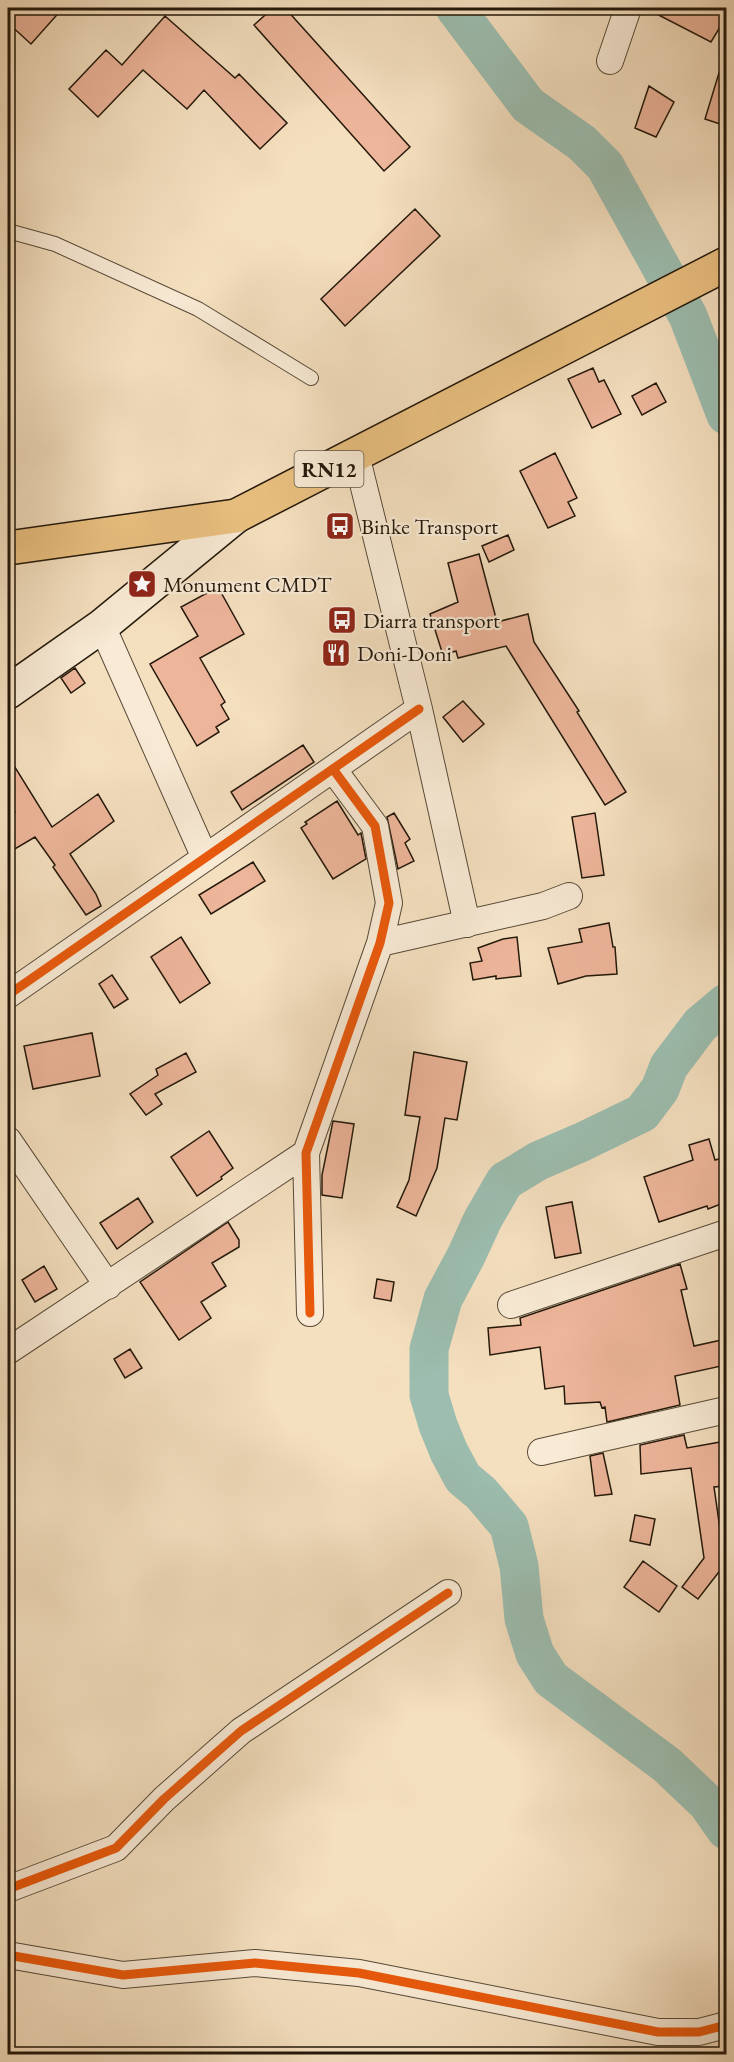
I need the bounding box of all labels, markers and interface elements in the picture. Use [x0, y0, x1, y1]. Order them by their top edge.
road number: RN12 [294, 451, 364, 487]
bus stop icon: Binke Transport [324, 510, 356, 542]
place label: Binke Transport [361, 512, 498, 541]
place icon: Monument CMDT [126, 568, 158, 600]
place label: Monument CMDT [163, 570, 332, 599]
bus stop icon: Diarra transport [326, 604, 358, 636]
place label: Diarra transport [363, 606, 500, 635]
restaurant icon: Doni-Doni [320, 637, 352, 669]
place label: Doni-Doni [357, 639, 452, 668]

